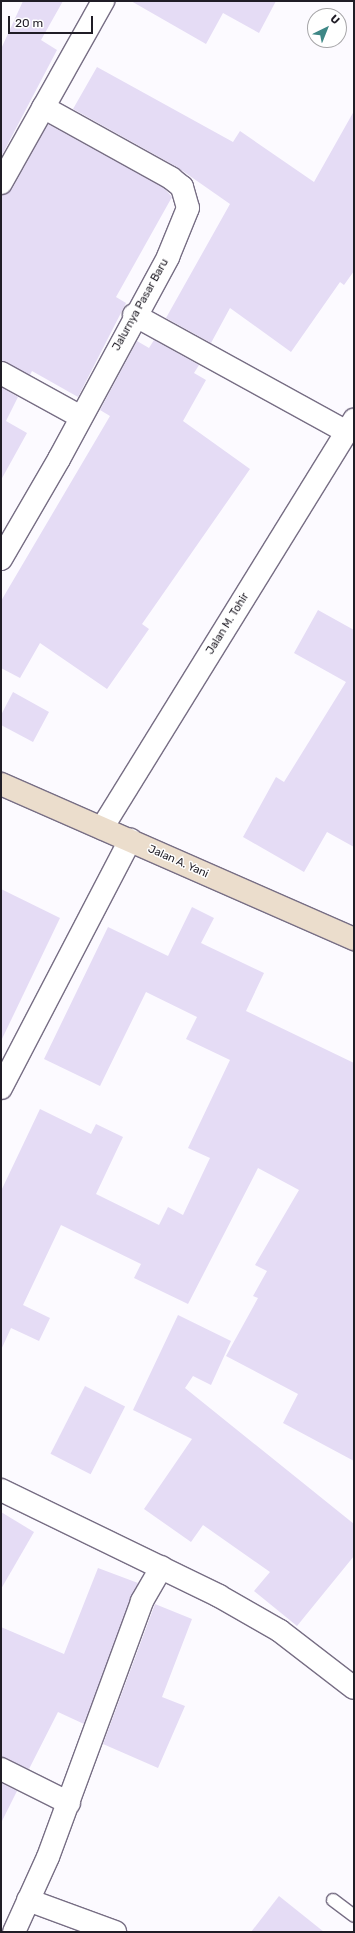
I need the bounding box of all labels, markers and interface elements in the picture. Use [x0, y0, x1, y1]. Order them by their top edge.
scale bar [10, 8, 95, 34]
north arrow [307, 8, 347, 48]
text: U [327, 12, 342, 27]
text: 20 m [15, 16, 43, 30]
street label: Jalurnya Pasar Baru [110, 257, 172, 353]
street label: Jalan M. Tohir [204, 591, 252, 657]
street label: Jalan A. Yani [145, 843, 211, 881]

